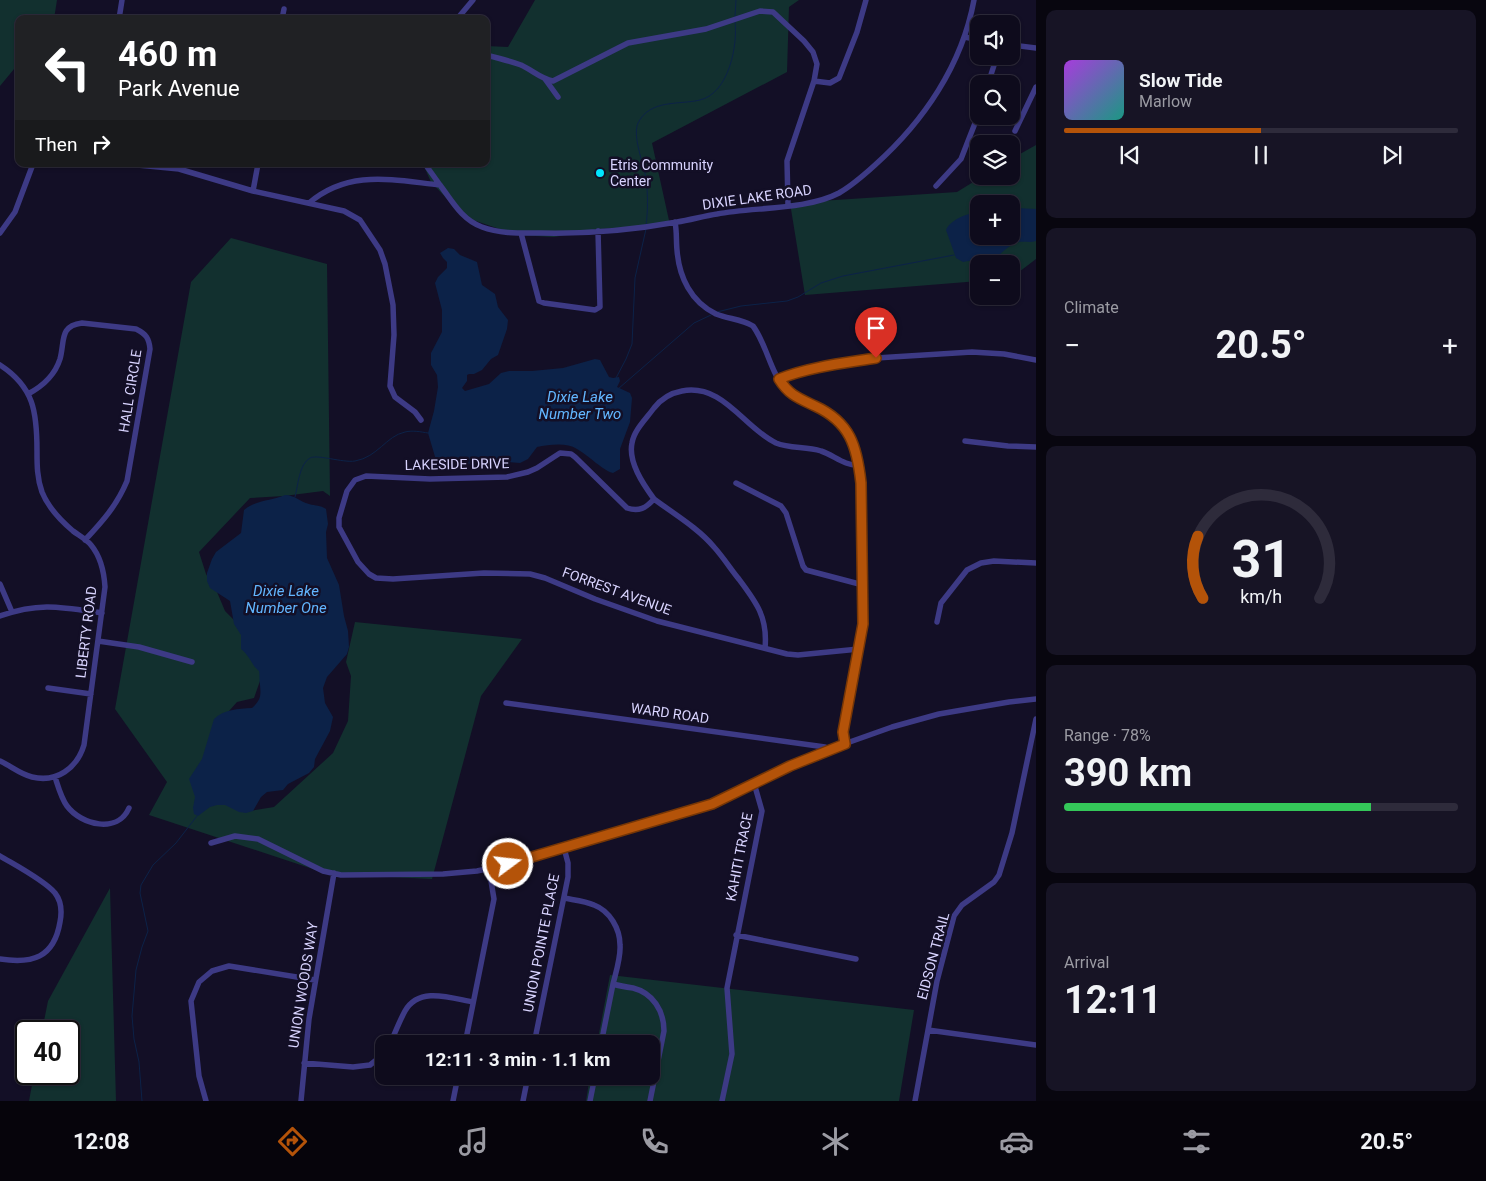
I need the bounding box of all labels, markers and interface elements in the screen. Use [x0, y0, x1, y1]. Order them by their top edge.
map controls [970, 15, 1020, 305]
button: sound [970, 15, 1020, 65]
text: 460 m [118, 34, 217, 75]
icon: left [35, 35, 100, 100]
text: Slow Tide [1139, 69, 1222, 92]
button: search [970, 75, 1020, 125]
text: Park Avenue [118, 76, 240, 101]
text: Marlow [1139, 92, 1192, 111]
icon: right [87, 130, 115, 158]
text: Then [35, 133, 77, 156]
button: layers [970, 135, 1020, 185]
icon: previous [1116, 141, 1144, 169]
icon: pause [1247, 141, 1275, 169]
icon: next [1378, 141, 1406, 169]
place label: Etris Community Center [610, 157, 713, 189]
marker: Etris Community Center [594, 167, 606, 179]
street label: DIXIE LAKE ROAD [701, 181, 813, 213]
button: + [970, 195, 1020, 245]
button: − [970, 255, 1020, 305]
text: Climate [1064, 298, 1119, 317]
pin [855, 307, 897, 358]
icon: arrive [862, 314, 890, 342]
text: 20.5° [1215, 323, 1307, 367]
text: − [1064, 329, 1080, 362]
text: + [1442, 329, 1458, 362]
street label: HALL CIRCLE [116, 348, 144, 434]
water label: Dixie Lake Number Two [539, 388, 621, 423]
street label: LAKESIDE DRIVE [404, 455, 510, 473]
text: 31 [1231, 529, 1291, 590]
street label: FORREST AVENUE [560, 564, 674, 618]
water label: Dixie Lake Number One [245, 582, 327, 617]
street label: LIBERTY ROAD [72, 585, 100, 679]
text: km/h [1240, 586, 1282, 607]
street label: WARD ROAD [630, 700, 710, 726]
text: Range · 78% [1064, 726, 1151, 745]
text: 390 km [1064, 751, 1192, 795]
street label: KAHITI TRACE [723, 811, 755, 903]
position arrow [481, 837, 533, 889]
street label: UNION POINTE PLACE [520, 873, 562, 1013]
street label: EIDSON TRAIL [914, 910, 952, 1001]
street label: UNION WOODS WAY [285, 920, 321, 1049]
text: Arrival [1064, 953, 1109, 972]
text: 12:11 [1064, 978, 1162, 1022]
speed limit sign: 40 [15, 1020, 80, 1085]
text: 12:11 · 3 min · 1.1 km [425, 1048, 610, 1071]
icon: directions [275, 1124, 310, 1159]
icon: music [456, 1124, 491, 1159]
icon: phone [637, 1124, 672, 1159]
icon: climate [818, 1124, 853, 1159]
icon: car [999, 1124, 1034, 1159]
icon: filters [1179, 1124, 1214, 1159]
text: 12:08 [73, 1129, 130, 1154]
text: 20.5° [1360, 1129, 1413, 1154]

